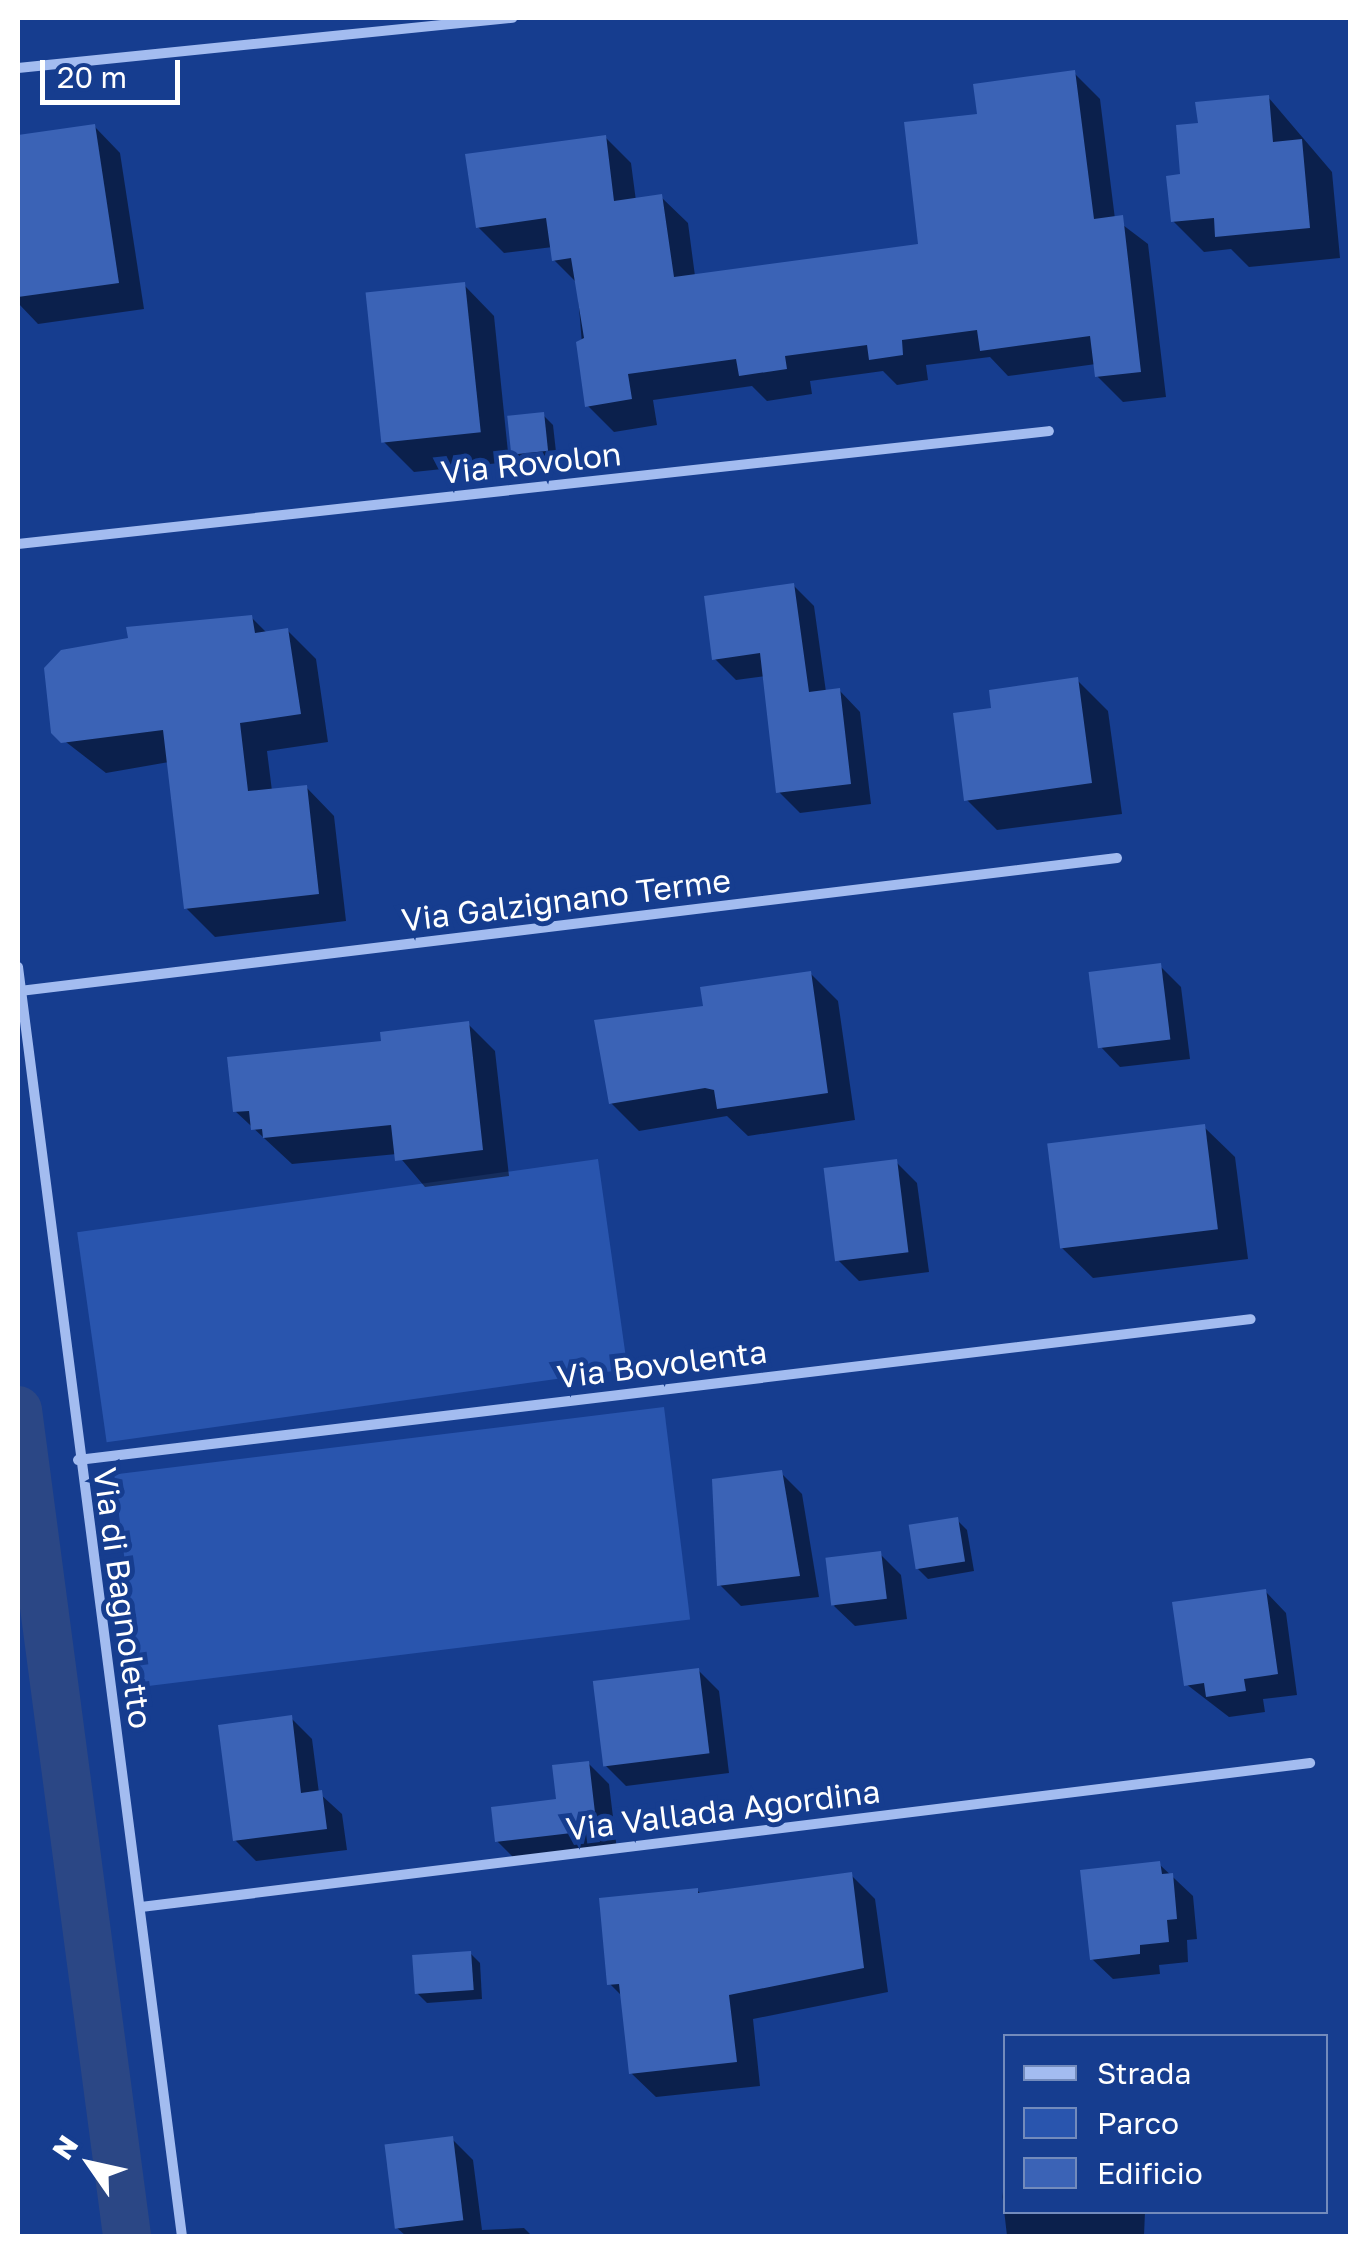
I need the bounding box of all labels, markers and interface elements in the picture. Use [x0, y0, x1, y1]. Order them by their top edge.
scale bar [45, 40, 185, 102]
text: 20 m [57, 59, 127, 95]
street label: Via Rovolon [439, 434, 623, 492]
street label: Via Galzignano Terme [399, 861, 733, 939]
street label: Via Bovolenta [555, 1332, 769, 1396]
street label: Via di Bagnoletto [86, 1465, 160, 1731]
street label: Via Vallada Agordina [564, 1772, 882, 1848]
legend [1003, 2034, 1328, 2214]
text: Strada [1097, 2055, 1191, 2091]
text: Parco [1097, 2105, 1179, 2141]
north arrow [40, 2114, 140, 2214]
text: N [45, 2129, 84, 2165]
text: Edificio [1097, 2155, 1203, 2191]

